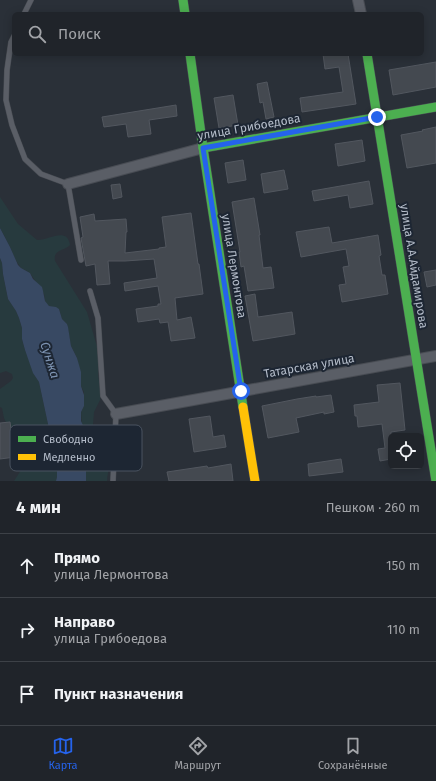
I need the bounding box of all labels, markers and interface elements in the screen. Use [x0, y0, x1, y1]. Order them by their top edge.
search box [12, 12, 424, 56]
icon: search [26, 23, 48, 45]
text: Поиск [58, 25, 101, 43]
route end [368, 108, 386, 126]
street label: улица Грибоедова [196, 111, 302, 143]
street label: улица А.А.Айдамирова [397, 203, 431, 329]
street label: улица Лермонтова [219, 213, 249, 319]
water label: Сунжа [37, 340, 63, 380]
street label: Татарская улица [262, 351, 356, 381]
route start [232, 382, 250, 400]
legend [10, 425, 142, 471]
text: Свободно [43, 433, 93, 446]
map controls [388, 433, 424, 469]
button: locate [388, 433, 424, 469]
text: Медленно [43, 451, 95, 464]
text: 4 мин [16, 497, 61, 518]
text: Пешком · 260 m [326, 500, 420, 515]
text: Прямо [54, 549, 100, 567]
icon: ahead [16, 555, 38, 577]
text: 150 m [386, 558, 420, 573]
text: улица Лермонтова [54, 567, 168, 582]
text: Направо [54, 613, 115, 631]
icon: right [16, 619, 38, 641]
text: 110 m [387, 622, 420, 637]
text: улица Грибоедова [54, 631, 167, 646]
icon: arrive [16, 683, 38, 705]
text: Пункт назначения [54, 685, 183, 703]
tab: Карта [48, 735, 78, 772]
tab: Маршрут [174, 735, 221, 772]
tab: Сохранённые [318, 735, 388, 772]

